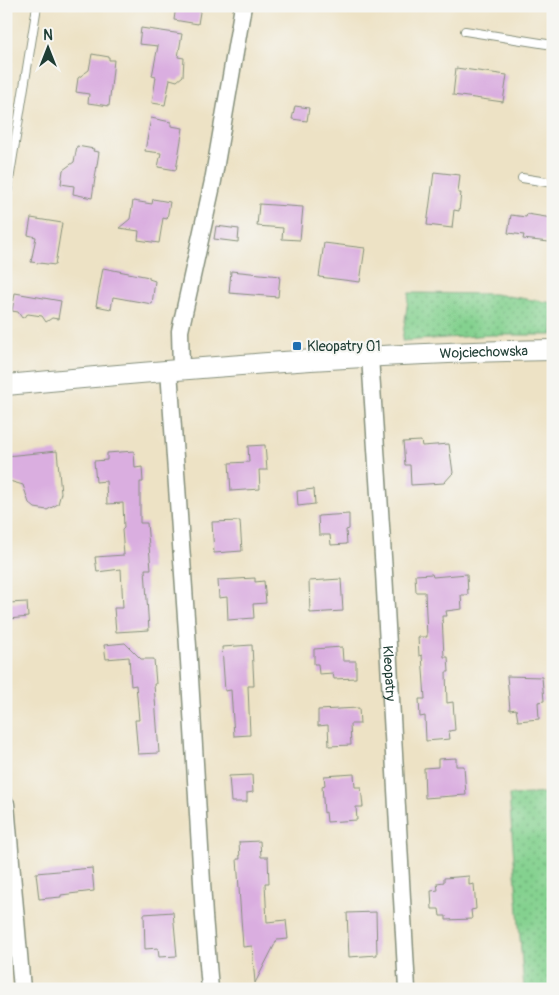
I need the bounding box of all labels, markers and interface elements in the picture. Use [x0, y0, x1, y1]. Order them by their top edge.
north arrow [22, 22, 72, 72]
text: N [43, 27, 53, 44]
place label: Kleopatry 01 [307, 338, 381, 355]
marker: Kleopatry 01 [291, 340, 303, 352]
street label: Wojciechowska [439, 342, 528, 362]
street label: Kleopatry [379, 645, 399, 702]

